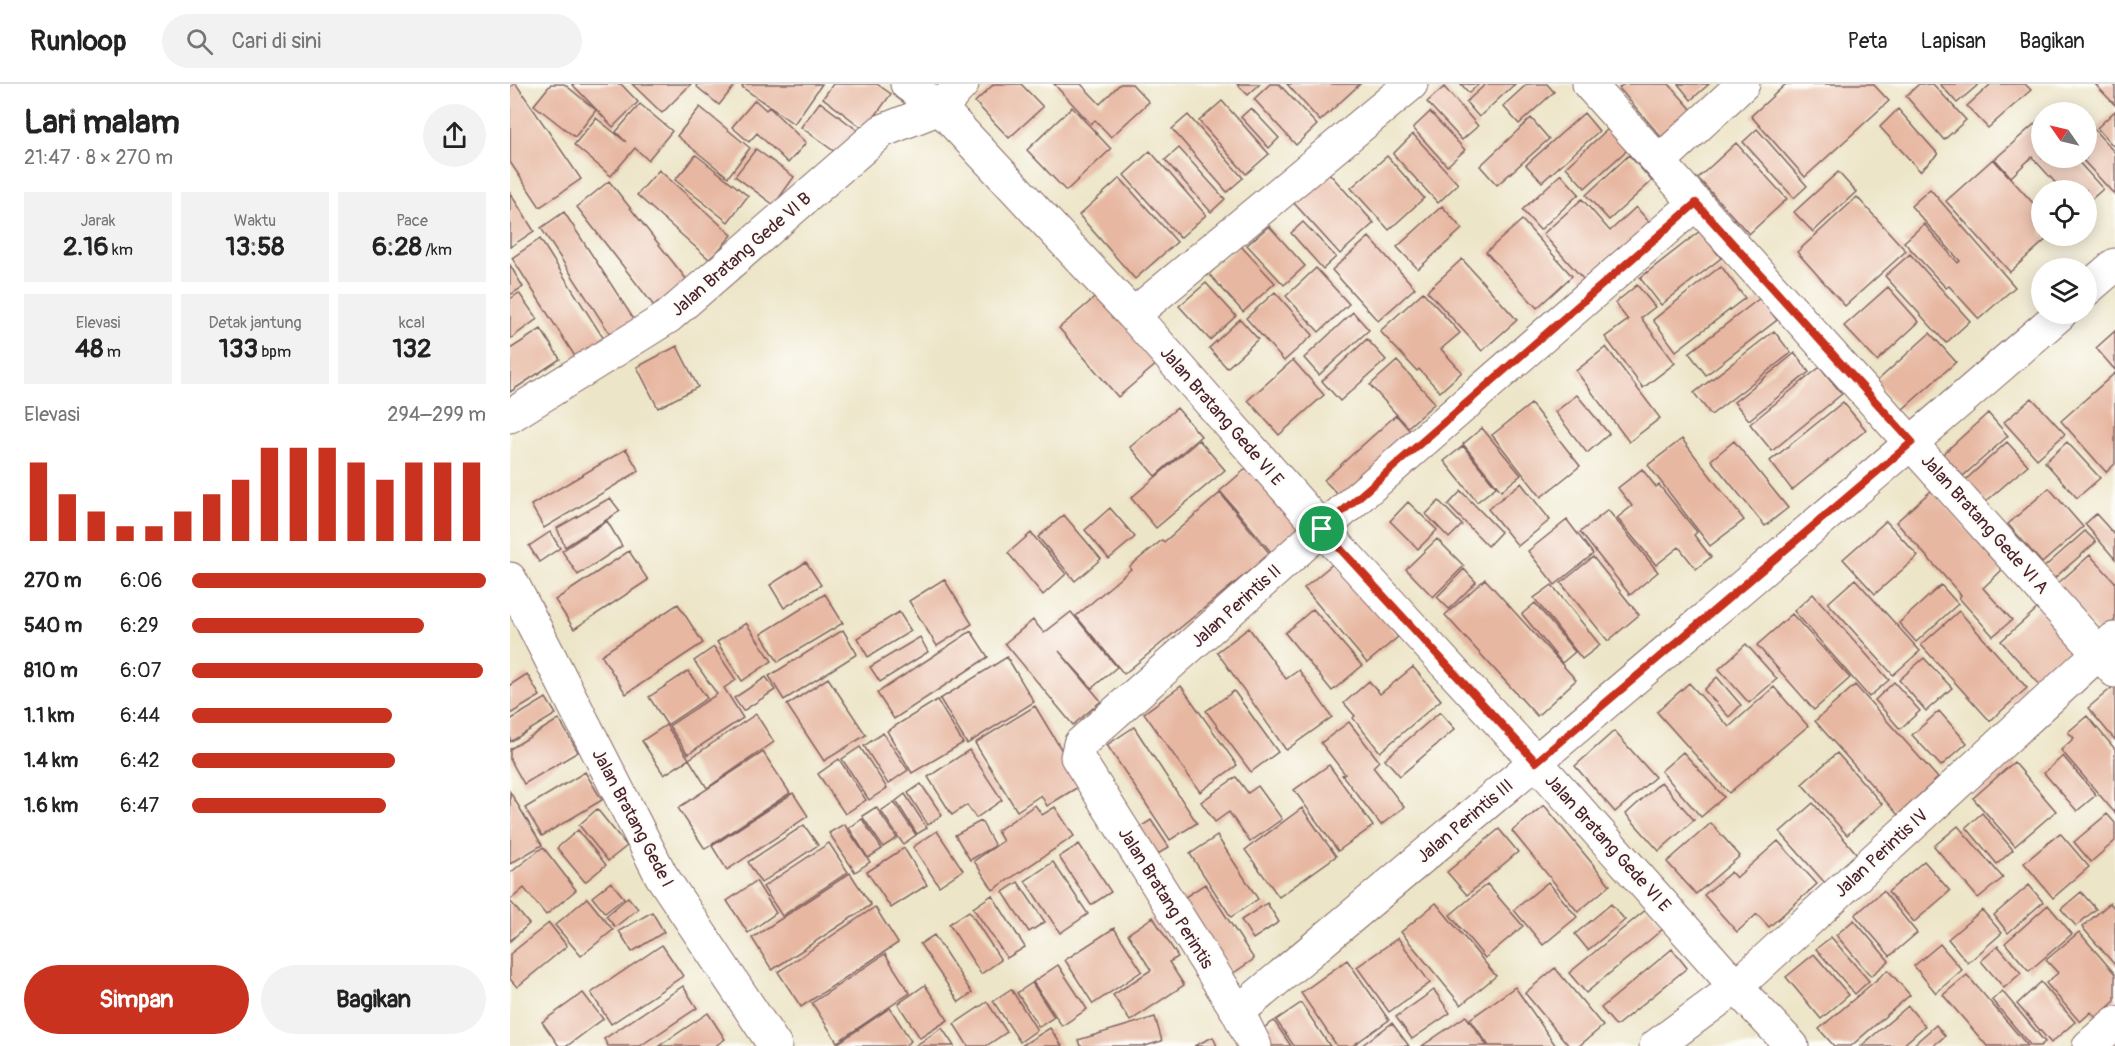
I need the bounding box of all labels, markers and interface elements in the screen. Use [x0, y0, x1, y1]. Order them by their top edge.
search box [162, 14, 582, 68]
text: Runloop [30, 24, 126, 59]
icon: search [183, 25, 216, 58]
text: Cari di sini [231, 27, 321, 55]
text: Peta [1847, 28, 1888, 55]
text: Lapisan [1921, 28, 1986, 55]
text: Bagikan [2019, 28, 2085, 55]
text: Lari malam [24, 102, 180, 143]
north arrow [2031, 102, 2097, 168]
map controls [2031, 102, 2097, 324]
button: share [423, 104, 486, 167]
text: 21:47 · 8 × 270 m [24, 145, 173, 170]
button: locate [2031, 180, 2097, 246]
street label: Jalan Bratang Gede VI B [666, 187, 816, 322]
text: Jarak [81, 211, 115, 231]
text: Waktu [234, 211, 276, 231]
text: Pace [396, 211, 428, 231]
text: 2.16 [63, 231, 109, 263]
text: 13:58 [226, 231, 284, 263]
text: 6:28 [372, 231, 422, 263]
text: km [109, 240, 133, 260]
text: /km [422, 240, 452, 260]
button: layers [2031, 258, 2097, 324]
text: Elevasi [76, 313, 120, 333]
text: Detak jantung [208, 313, 302, 333]
text: kcal [399, 313, 425, 333]
text: 48 [75, 333, 103, 365]
text: 133 [219, 333, 258, 365]
text: 132 [392, 333, 432, 365]
text: m [103, 342, 121, 362]
text: bpm [258, 342, 291, 362]
street label: Jalan Bratang Gede VI E [1155, 342, 1289, 491]
text: Elevasi [24, 402, 80, 427]
text: 294–299 m [387, 402, 486, 427]
street label: Jalan Bratang Gede VI A [1916, 450, 2054, 599]
pin [1296, 503, 1347, 554]
icon: arrive [1305, 512, 1338, 545]
street label: Jalan Perintis II [1186, 560, 1286, 653]
text: 270 m [24, 568, 82, 593]
text: 6:06 [120, 568, 162, 593]
text: 540 m [24, 613, 82, 638]
text: 6:29 [120, 613, 158, 638]
text: 810 m [24, 658, 78, 683]
text: 6:07 [120, 658, 161, 683]
text: 1.1 km [24, 703, 74, 728]
text: 6:44 [120, 703, 160, 728]
street label: Jalan Bratang Gede I [586, 745, 679, 891]
text: 1.4 km [24, 748, 78, 773]
text: 6:42 [120, 748, 160, 773]
street label: Jalan Bratang Gede VI E [1540, 770, 1676, 917]
street label: Jalan Perintis III [1412, 774, 1518, 868]
text: 1.6 km [24, 793, 78, 818]
text: 6:47 [120, 793, 159, 818]
street label: Jalan Perintis IV [1830, 804, 1933, 903]
street label: Jalan Bratang Perintis [1113, 823, 1218, 973]
button: Simpan [24, 965, 249, 1034]
button: Bagikan [261, 965, 486, 1034]

